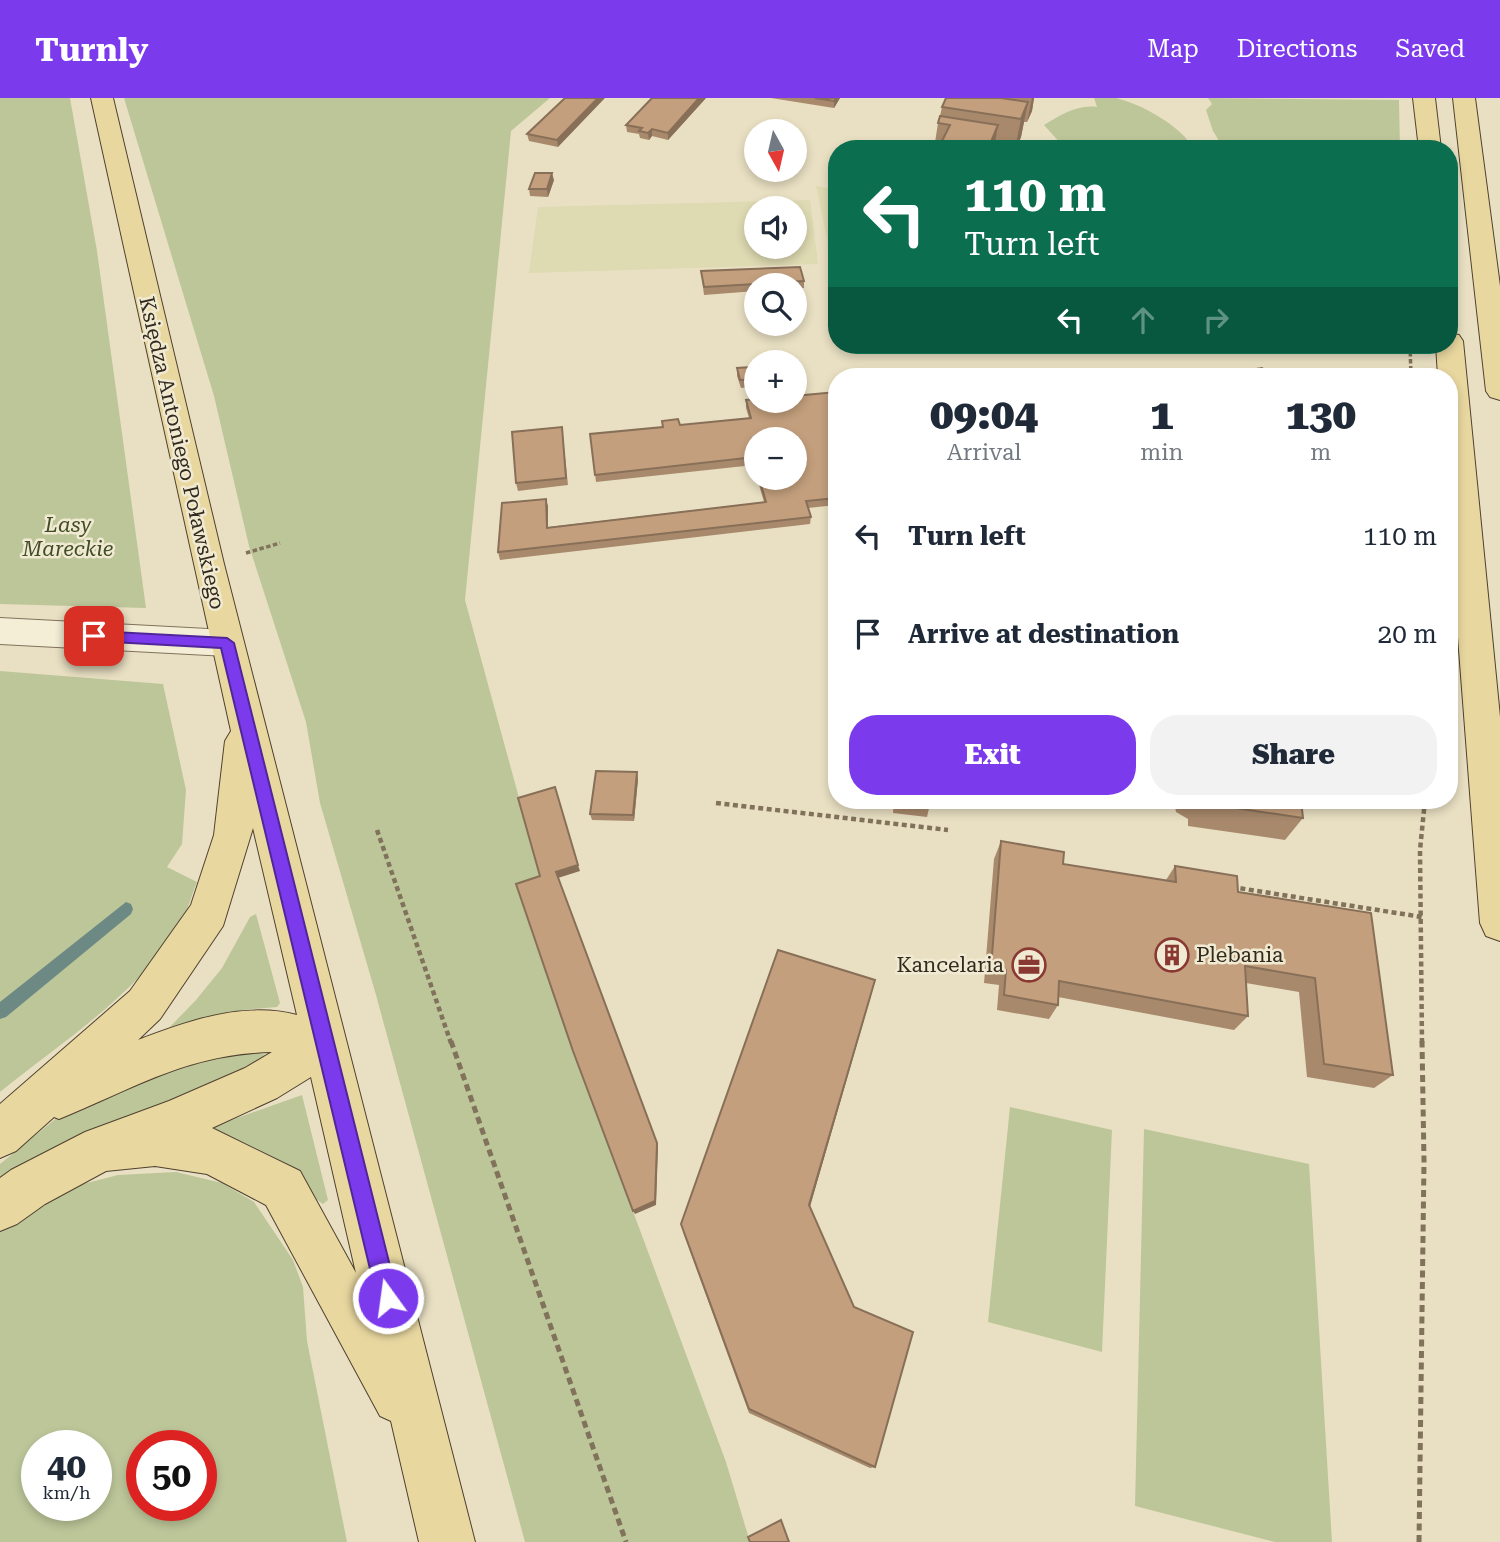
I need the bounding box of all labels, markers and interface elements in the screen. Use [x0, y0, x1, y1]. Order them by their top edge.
text: Turnly [35, 30, 149, 69]
text: Map [1147, 35, 1199, 63]
text: Directions [1237, 35, 1357, 63]
text: Saved [1395, 35, 1465, 63]
north arrow [744, 119, 807, 182]
map controls [744, 119, 807, 490]
text: 110 m [964, 166, 1106, 223]
icon: left [849, 168, 940, 259]
button: sound [744, 196, 807, 259]
text: Turn left [964, 225, 1099, 263]
button: search [744, 273, 807, 336]
street label: Księdza Antoniego Poławskiego [134, 294, 230, 612]
icon: left [1051, 301, 1089, 339]
icon: ahead [1124, 301, 1162, 339]
icon: right [1197, 301, 1235, 339]
button: + [744, 350, 807, 413]
text: 09:04 [930, 390, 1038, 439]
text: 1 [1150, 390, 1174, 439]
text: 130 [1285, 390, 1356, 439]
button: − [744, 427, 807, 490]
text: Arrival [947, 439, 1021, 466]
text: min [1140, 439, 1183, 466]
text: m [1310, 439, 1331, 466]
park label: Lasy Mareckie [22, 513, 113, 561]
icon: left [849, 517, 887, 555]
text: Turn left [908, 521, 1026, 551]
text: 110 m [1363, 521, 1437, 551]
pin [64, 606, 124, 666]
icon: arrive [849, 615, 887, 653]
icon: arrive [75, 617, 113, 655]
text: Arrive at destination [908, 619, 1179, 649]
text: 20 m [1378, 619, 1437, 649]
button: Exit [849, 715, 1136, 795]
button: Share [1150, 715, 1437, 795]
building icon: Plebania [1153, 936, 1191, 974]
place label: Plebania [1196, 943, 1284, 967]
office icon: Kancelaria [1010, 946, 1048, 984]
place label: Kancelaria [896, 953, 1005, 977]
position arrow [351, 1261, 425, 1335]
speed limit sign: 50 [126, 1430, 217, 1521]
text: 40 [47, 1446, 86, 1487]
text: km/h [42, 1482, 91, 1503]

